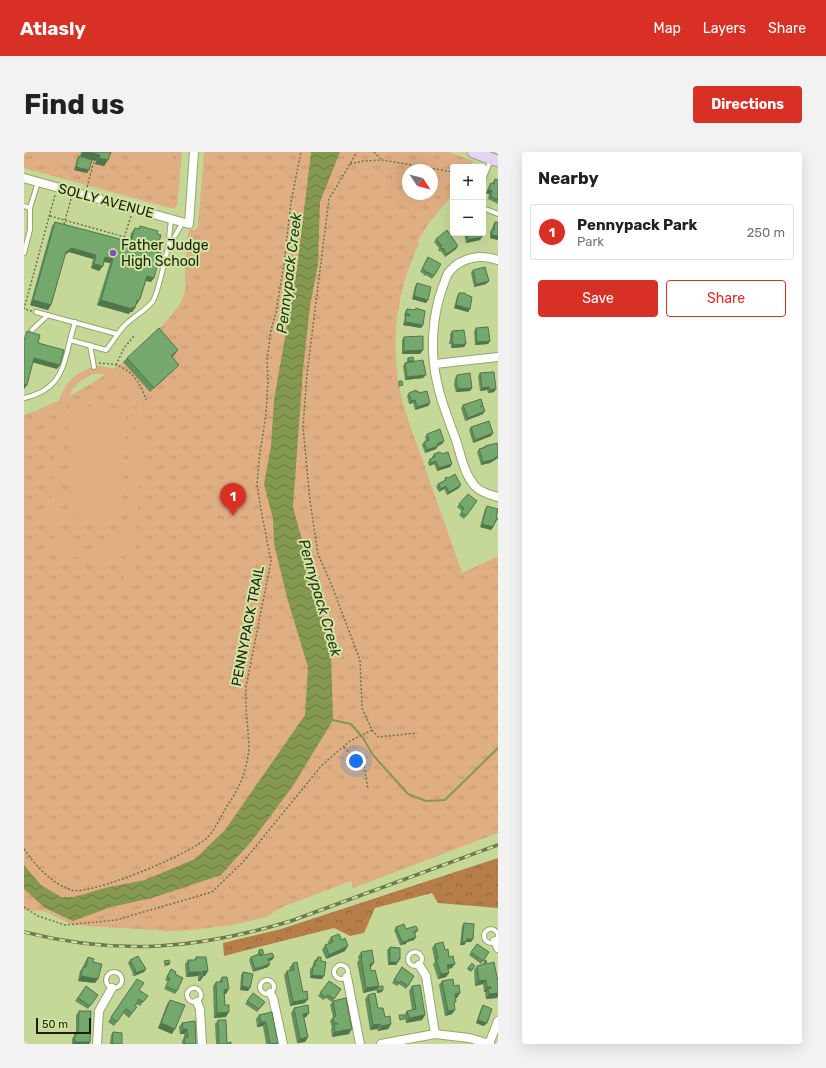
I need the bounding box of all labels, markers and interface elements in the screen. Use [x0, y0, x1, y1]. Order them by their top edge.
text: Atlasly [20, 17, 86, 40]
text: Map [654, 20, 681, 37]
text: Layers [703, 20, 746, 37]
text: Share [768, 20, 806, 37]
button: Directions [693, 86, 802, 123]
text: Find us [24, 88, 124, 121]
north arrow [402, 164, 438, 200]
map controls [450, 164, 486, 236]
button: + [450, 164, 486, 200]
text: Nearby [538, 168, 599, 188]
street label: SOLLY AVENUE [56, 180, 156, 222]
button: − [450, 200, 486, 236]
water label: Pennypack Creek [273, 211, 305, 334]
text: Pennypack Park [577, 216, 697, 234]
text: 1 [549, 225, 555, 240]
text: 250 m [747, 225, 785, 240]
text: Park [577, 234, 604, 249]
place label: Father Judge High School [121, 237, 209, 270]
marker: Father Judge High School [108, 248, 118, 258]
button: Save [538, 280, 658, 317]
button: Share [666, 280, 786, 317]
pin: 1 [220, 483, 246, 516]
water label: Pennypack Creek [295, 537, 345, 659]
street label: PENNYPACK TRAIL [228, 564, 268, 688]
your location [346, 751, 366, 771]
scale bar [36, 1016, 91, 1035]
text: 50 m [42, 1018, 68, 1031]

